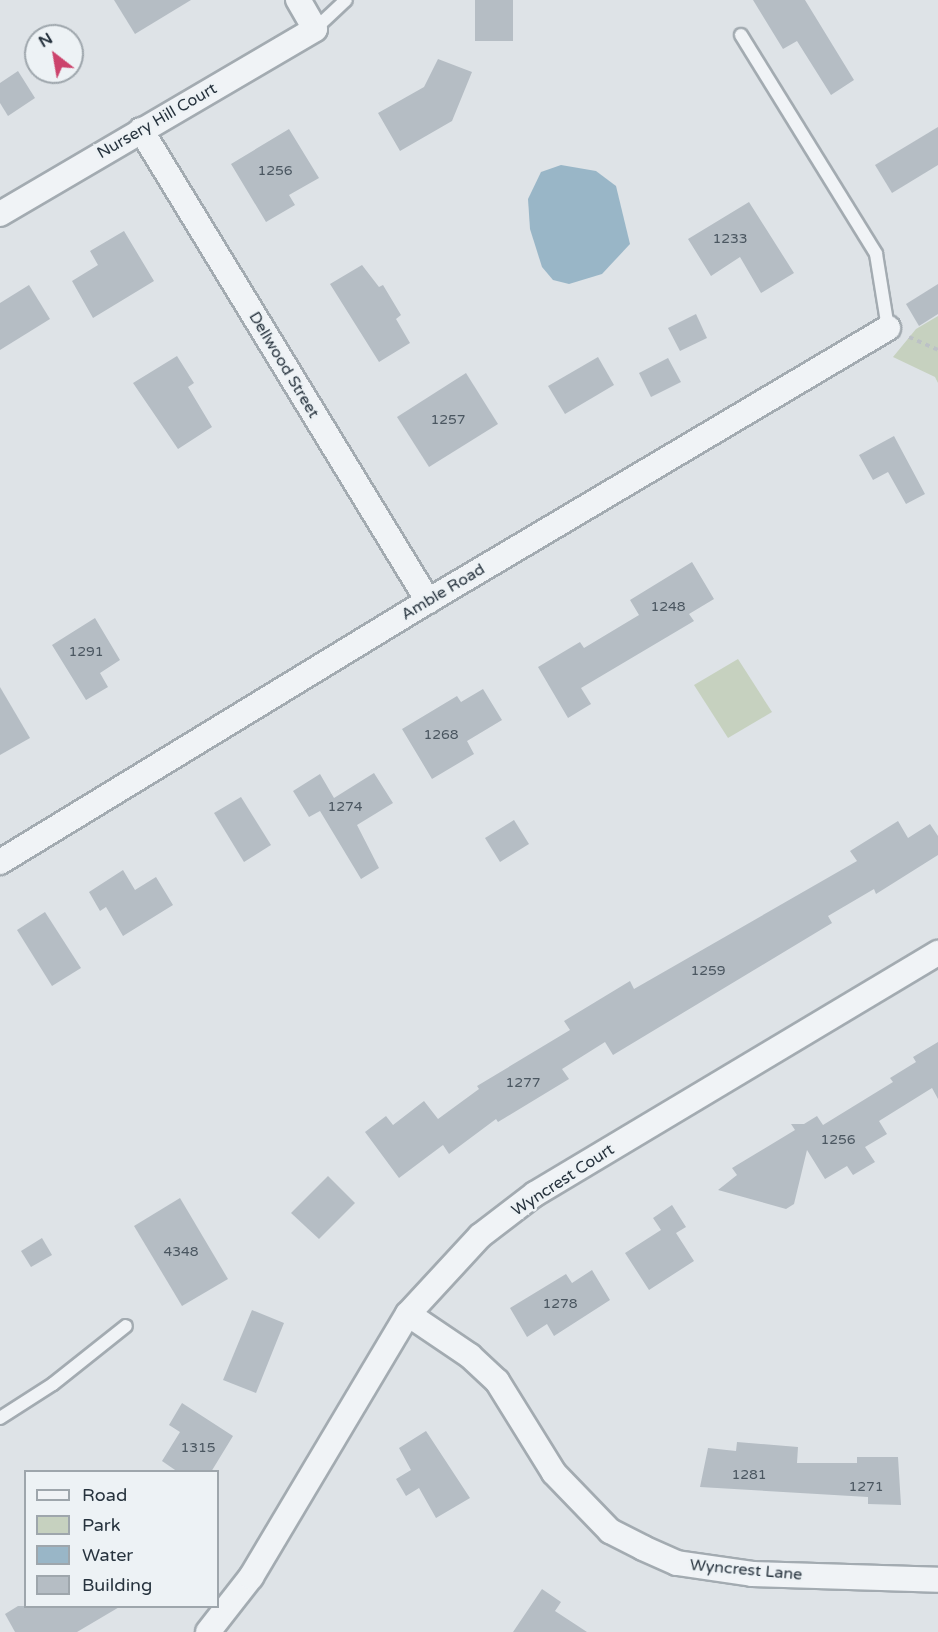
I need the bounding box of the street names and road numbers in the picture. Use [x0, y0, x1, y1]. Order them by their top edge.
street label: Nursery Hill Court [94, 79, 220, 163]
street label: Dellwood Street [245, 308, 323, 422]
street label: Amble Road [398, 560, 488, 624]
street label: Wyncrest Court [508, 1140, 618, 1220]
street label: Wyncrest Lane [689, 1556, 803, 1584]

